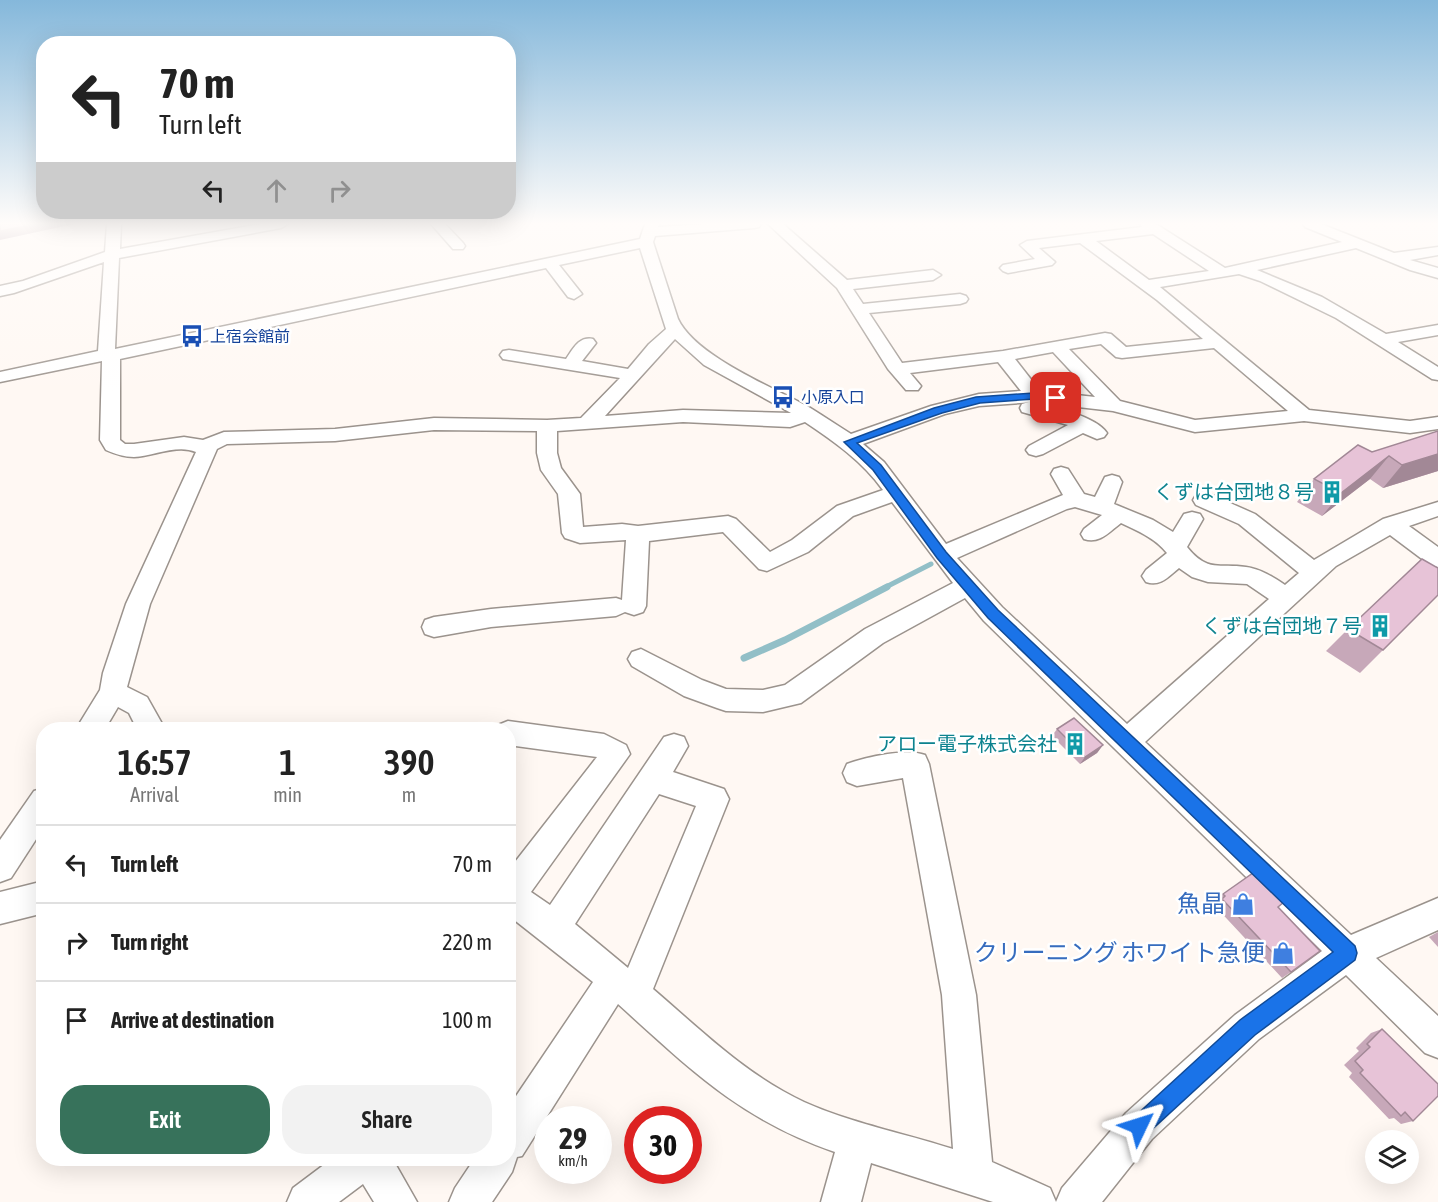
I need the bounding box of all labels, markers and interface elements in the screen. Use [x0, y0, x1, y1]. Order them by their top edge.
text: 70 m [159, 59, 234, 107]
icon: left [60, 60, 138, 138]
text: Turn left [159, 109, 242, 140]
icon: left [197, 174, 230, 207]
icon: ahead [260, 174, 293, 207]
icon: right [323, 174, 356, 207]
bus stop icon: 上宿会館前 [179, 323, 205, 349]
place label: 上宿会館前 [210, 327, 290, 345]
pin [1030, 372, 1081, 423]
icon: arrive [1039, 381, 1072, 414]
bus stop icon: 小原入口 [770, 384, 796, 410]
place label: 小原入口 [801, 388, 865, 406]
building icon: くずは台団地８号 [1319, 479, 1345, 505]
place label: くずは台団地８号 [1154, 480, 1314, 503]
building icon: くずは台団地７号 [1367, 613, 1393, 639]
place label: くずは台団地７号 [1202, 614, 1362, 637]
building icon: アロー電子株式会社 [1062, 731, 1088, 757]
place label: アロー電子株式会社 [877, 732, 1057, 755]
text: 16:57 [118, 741, 192, 783]
text: 1 [279, 741, 296, 783]
text: 390 [384, 741, 434, 783]
text: Arrival [130, 783, 179, 806]
text: min [273, 783, 302, 806]
text: m [402, 783, 416, 806]
icon: left [60, 848, 93, 881]
text: Turn left [111, 851, 178, 877]
text: 70 m [452, 851, 492, 877]
place label: 魚晶 [1177, 890, 1225, 917]
shop icon: 魚晶 [1230, 891, 1256, 917]
icon: right [60, 926, 93, 959]
text: Turn right [111, 929, 188, 955]
text: 220 m [442, 929, 492, 955]
place label: クリーニング ホワイト急便 [974, 939, 1265, 966]
shop icon: クリーニング ホワイト急便 [1270, 940, 1296, 966]
icon: arrive [60, 1004, 93, 1037]
text: Arrive at destination [111, 1007, 274, 1033]
text: 100 m [442, 1007, 492, 1033]
button: Exit [60, 1085, 270, 1154]
button: Share [282, 1085, 492, 1154]
position arrow [1107, 1094, 1171, 1158]
speed limit sign: 30 [624, 1106, 702, 1184]
text: 29 [559, 1121, 587, 1155]
map controls [1365, 1130, 1419, 1184]
button: layers [1365, 1130, 1419, 1184]
text: km/h [558, 1152, 588, 1169]

